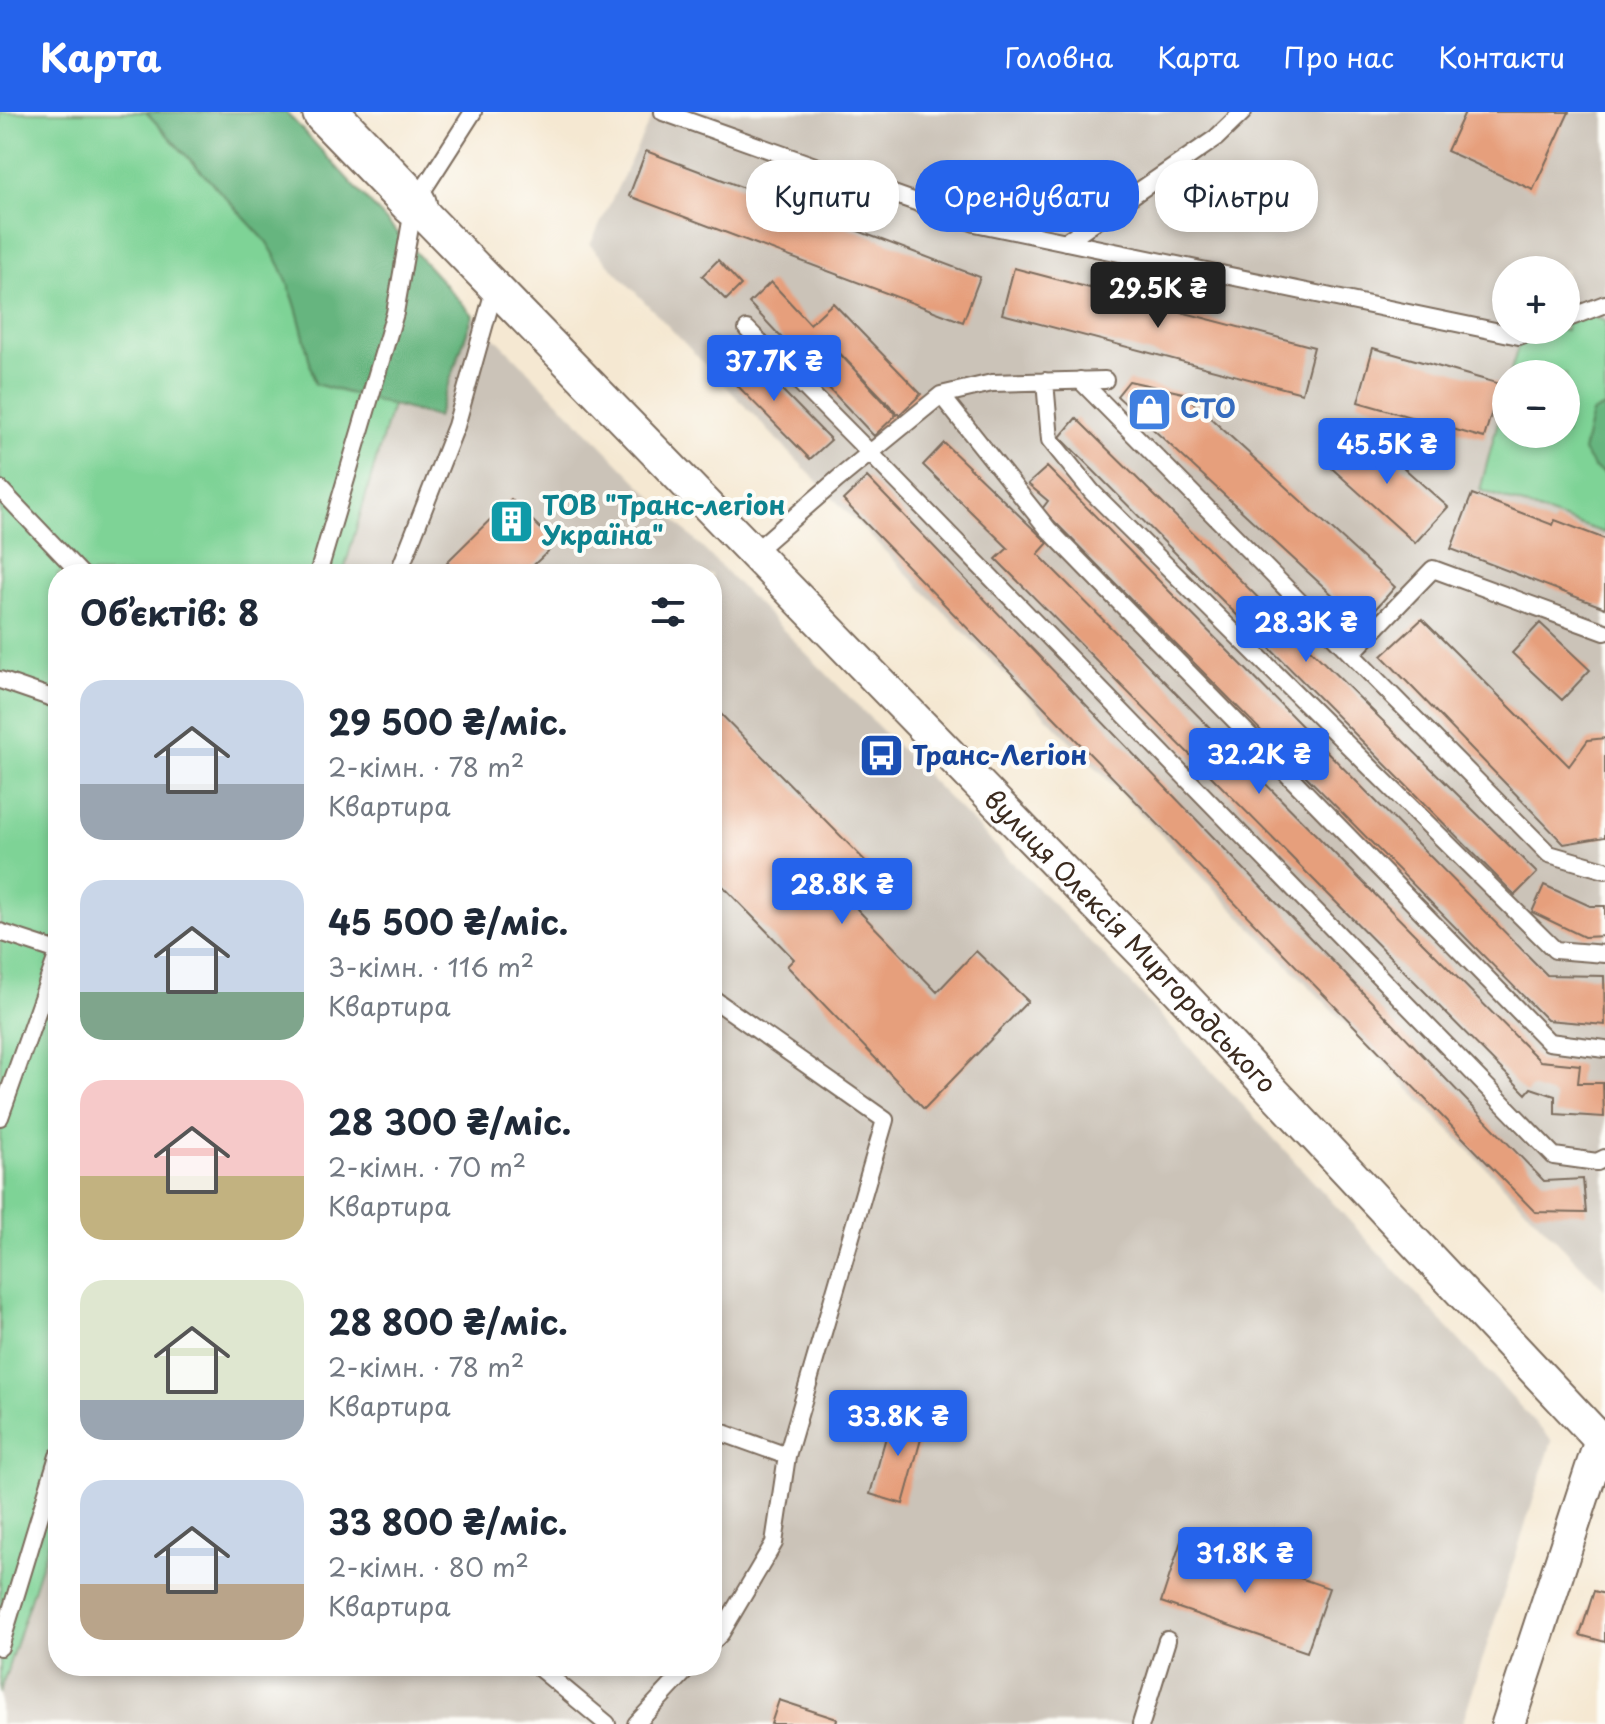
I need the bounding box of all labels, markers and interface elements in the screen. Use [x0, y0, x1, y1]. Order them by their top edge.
text: Карта [40, 28, 162, 85]
text: Головна [1004, 35, 1113, 78]
text: Карта [1157, 35, 1239, 78]
text: Про нас [1283, 35, 1394, 78]
text: Контакти [1438, 35, 1565, 78]
chip: Купити [746, 160, 899, 232]
chip: Орендувати [915, 160, 1139, 232]
chip: Фільтри [1155, 160, 1318, 232]
map controls [1492, 256, 1580, 448]
button: + [1492, 256, 1580, 344]
pin: 29.5K ₴ [1084, 262, 1232, 330]
text: 29.5K ₴ [1109, 268, 1207, 307]
pin: 37.7K ₴ [700, 335, 848, 403]
text: 37.7K ₴ [725, 341, 823, 380]
button: − [1492, 360, 1580, 448]
shop icon: СТО [1125, 385, 1173, 433]
place label: СТО [1180, 388, 1236, 427]
pin: 45.5K ₴ [1313, 418, 1461, 486]
text: 45.5K ₴ [1336, 424, 1438, 463]
place label: ТОВ "Транс-легіон Україна" [541, 485, 785, 554]
building icon: ТОВ "Транс-легіон Україна" [487, 497, 535, 545]
text: Об’єктів: 8 [80, 586, 259, 638]
icon: filters [646, 590, 690, 634]
pin: 28.3K ₴ [1232, 596, 1380, 664]
text: 28.3K ₴ [1254, 602, 1358, 641]
text: 29 500 ₴/міс. [328, 695, 567, 747]
icon: home [144, 712, 240, 808]
pin: 32.2K ₴ [1185, 728, 1333, 796]
bus stop icon: Транс-Легіон [857, 732, 905, 780]
text: 32.2K ₴ [1207, 734, 1311, 773]
place label: Транс-Легіон [912, 735, 1087, 774]
text: 2-кімн. · 78 m² [328, 747, 524, 786]
street label: вулиця Олексія Миргородського [976, 780, 1286, 1101]
text: Квартира [328, 786, 451, 825]
pin: 28.8K ₴ [768, 858, 916, 926]
text: 28.8K ₴ [790, 864, 894, 903]
text: 45 500 ₴/міс. [328, 895, 568, 947]
icon: home [144, 912, 240, 1008]
text: 3-кімн. · 116 m² [328, 947, 534, 986]
text: Квартира [328, 986, 451, 1025]
text: 28 300 ₴/міс. [328, 1095, 571, 1147]
icon: home [144, 1112, 240, 1208]
text: 2-кімн. · 70 m² [328, 1147, 526, 1186]
text: Квартира [328, 1186, 451, 1225]
text: 28 800 ₴/міс. [328, 1295, 568, 1347]
icon: home [144, 1312, 240, 1408]
text: 2-кімн. · 78 m² [328, 1347, 524, 1386]
text: Квартира [328, 1386, 451, 1425]
pin: 33.8K ₴ [824, 1390, 972, 1458]
text: 33.8K ₴ [847, 1396, 949, 1435]
text: 33 800 ₴/міс. [328, 1495, 568, 1547]
icon: home [144, 1512, 240, 1608]
pin: 31.8K ₴ [1171, 1527, 1319, 1595]
text: 31.8K ₴ [1196, 1533, 1294, 1572]
text: 2-кімн. · 80 m² [328, 1547, 529, 1586]
text: Квартира [328, 1586, 451, 1625]

